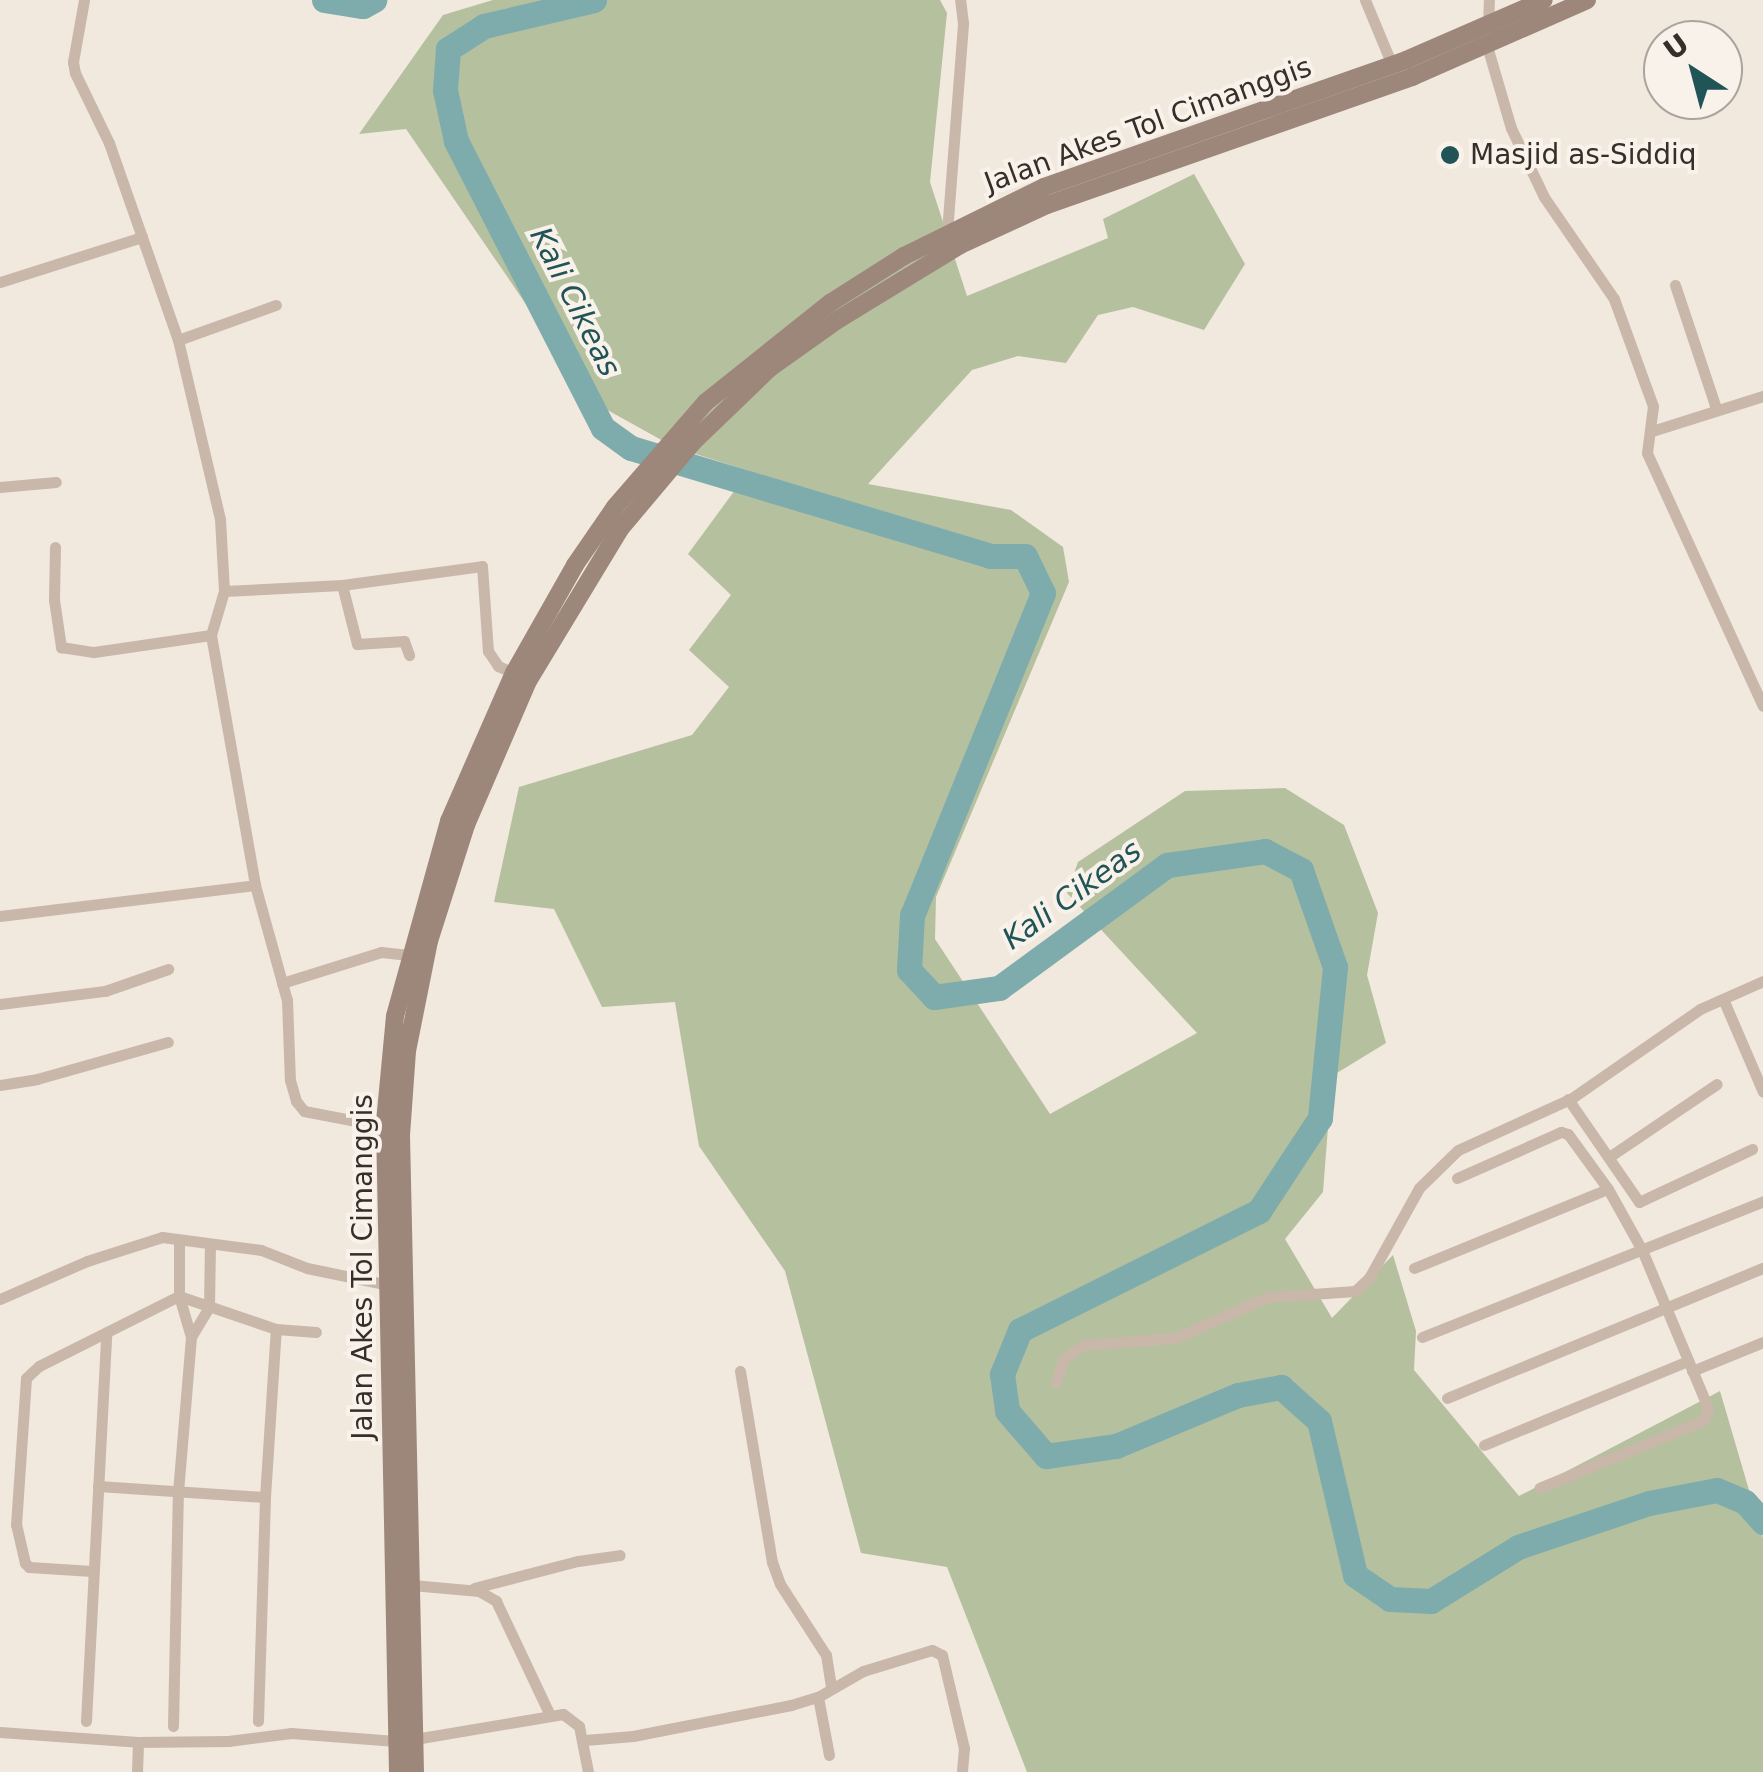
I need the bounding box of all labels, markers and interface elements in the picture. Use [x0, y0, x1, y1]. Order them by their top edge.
north arrow [1643, 20, 1743, 120]
text: U [1657, 27, 1695, 67]
street label: Jalan Akes Tol Cimanggis [980, 50, 1316, 200]
place label: Masjid as-Siddiq [1470, 138, 1697, 172]
marker: Masjid as-Siddiq [1439, 144, 1461, 166]
water label: Kali Cikeas [522, 222, 628, 382]
water label: Kali Cikeas [996, 833, 1148, 957]
street label: Jalan Akes Tol Cimanggis [346, 1094, 380, 1440]

